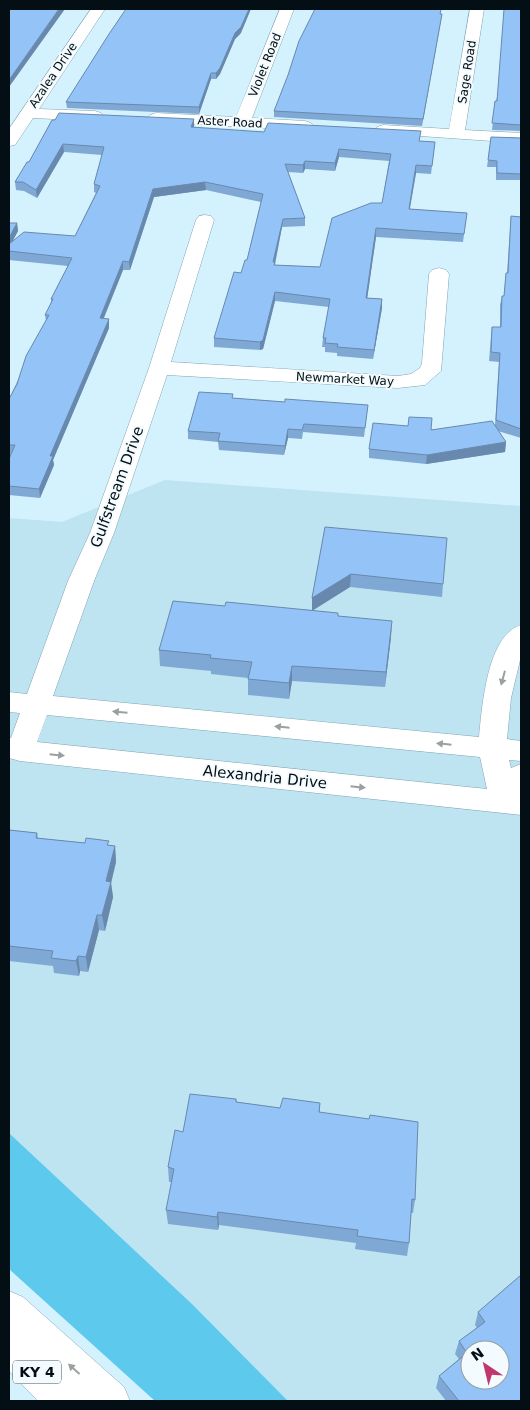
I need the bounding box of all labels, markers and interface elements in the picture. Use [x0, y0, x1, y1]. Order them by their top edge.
street label: Violet Road [246, 31, 284, 99]
street label: Sage Road [455, 39, 479, 105]
street label: Azalea Drive [26, 40, 80, 110]
street label: Aster Road [197, 113, 263, 131]
street label: Newmarket Way [296, 369, 394, 389]
street label: Gulfstream Drive [87, 424, 147, 550]
one-way arrow [498, 671, 506, 686]
one-way arrow [112, 708, 128, 716]
one-way arrow [274, 723, 290, 731]
one-way arrow [436, 740, 452, 748]
one-way arrow [49, 751, 65, 759]
street label: Alexandria Drive [202, 762, 328, 792]
one-way arrow [350, 783, 366, 791]
north arrow [460, 1340, 510, 1390]
text: N [468, 1344, 487, 1364]
road number: KY 4 [13, 1360, 61, 1384]
one-way arrow [68, 1363, 80, 1375]

